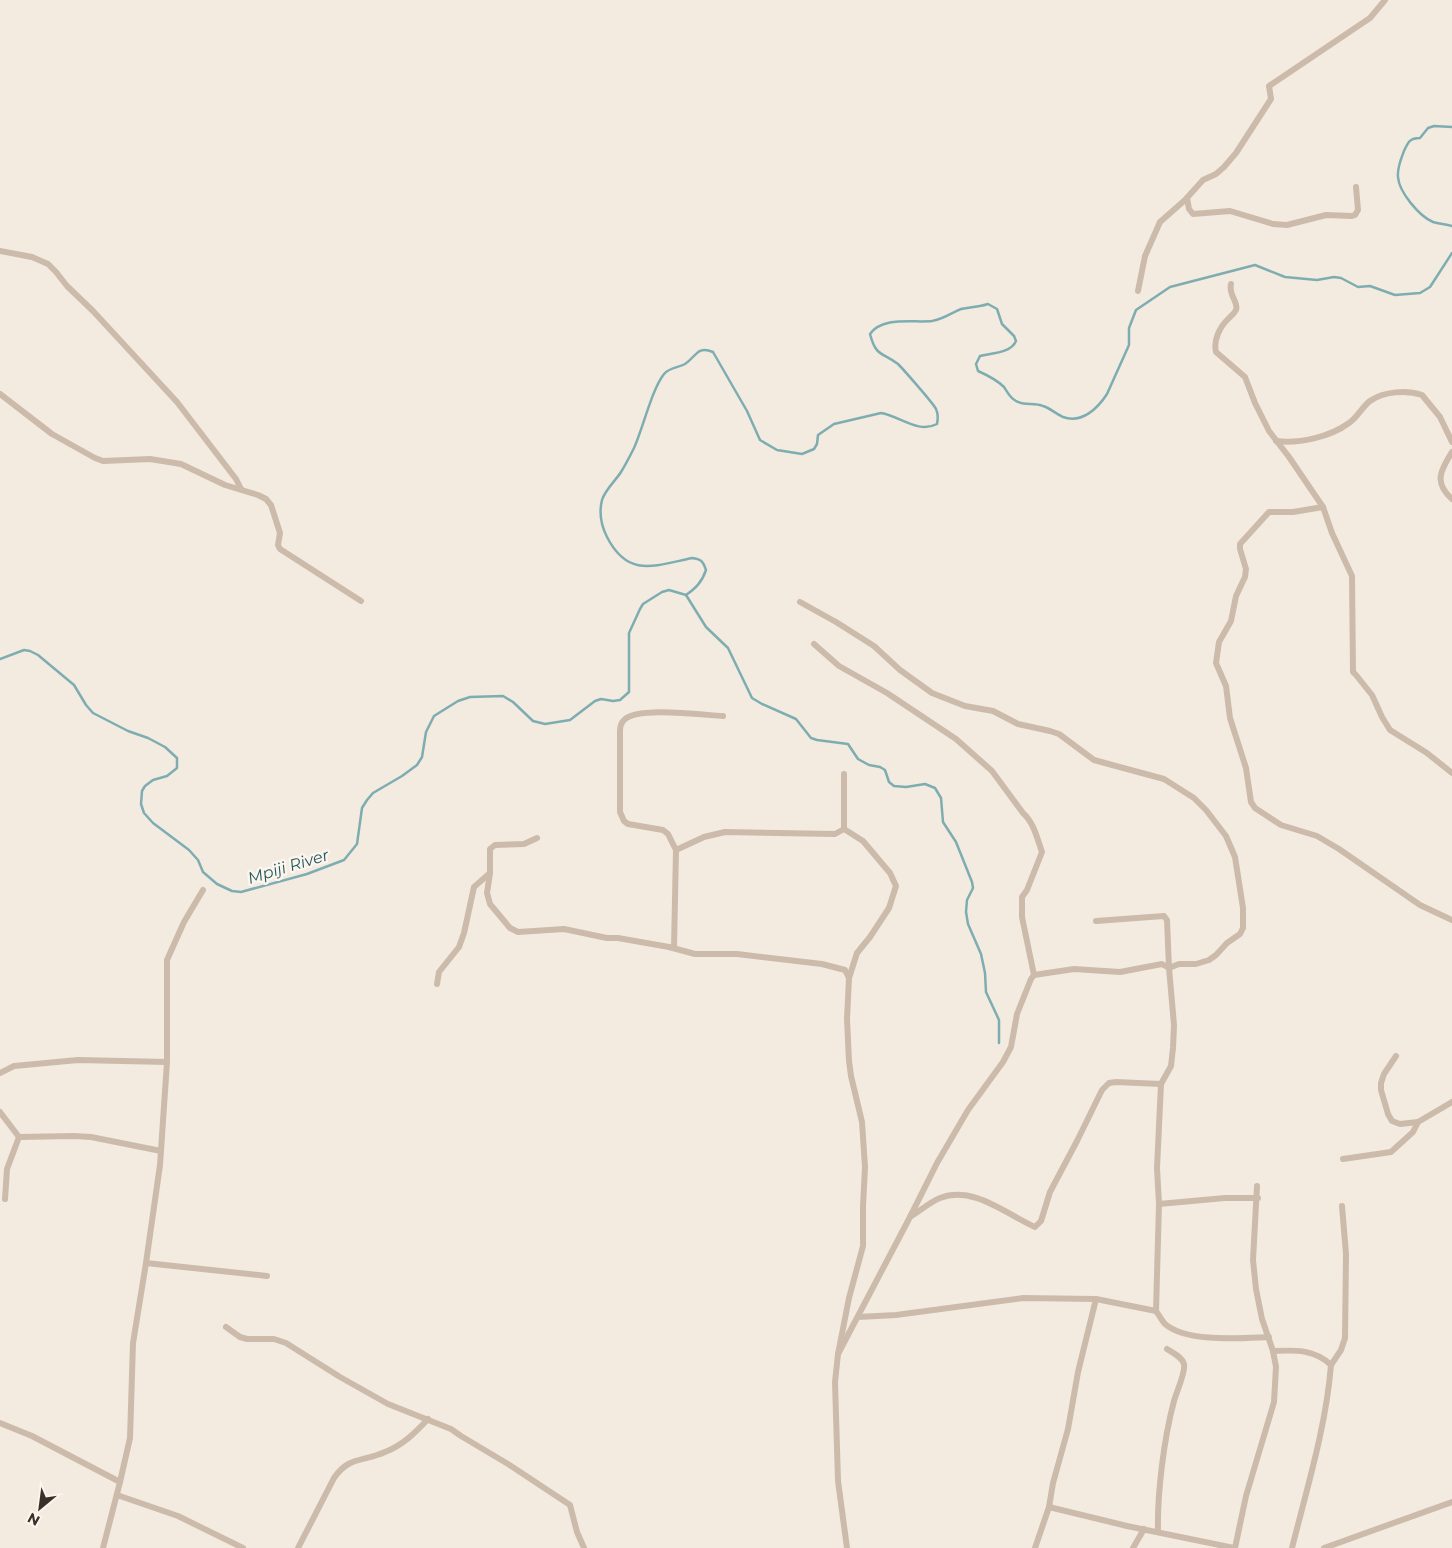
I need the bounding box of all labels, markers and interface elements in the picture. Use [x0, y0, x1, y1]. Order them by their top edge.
water label: Mpiji River [245, 845, 331, 888]
north arrow [15, 1483, 65, 1533]
text: N [24, 1509, 43, 1530]

